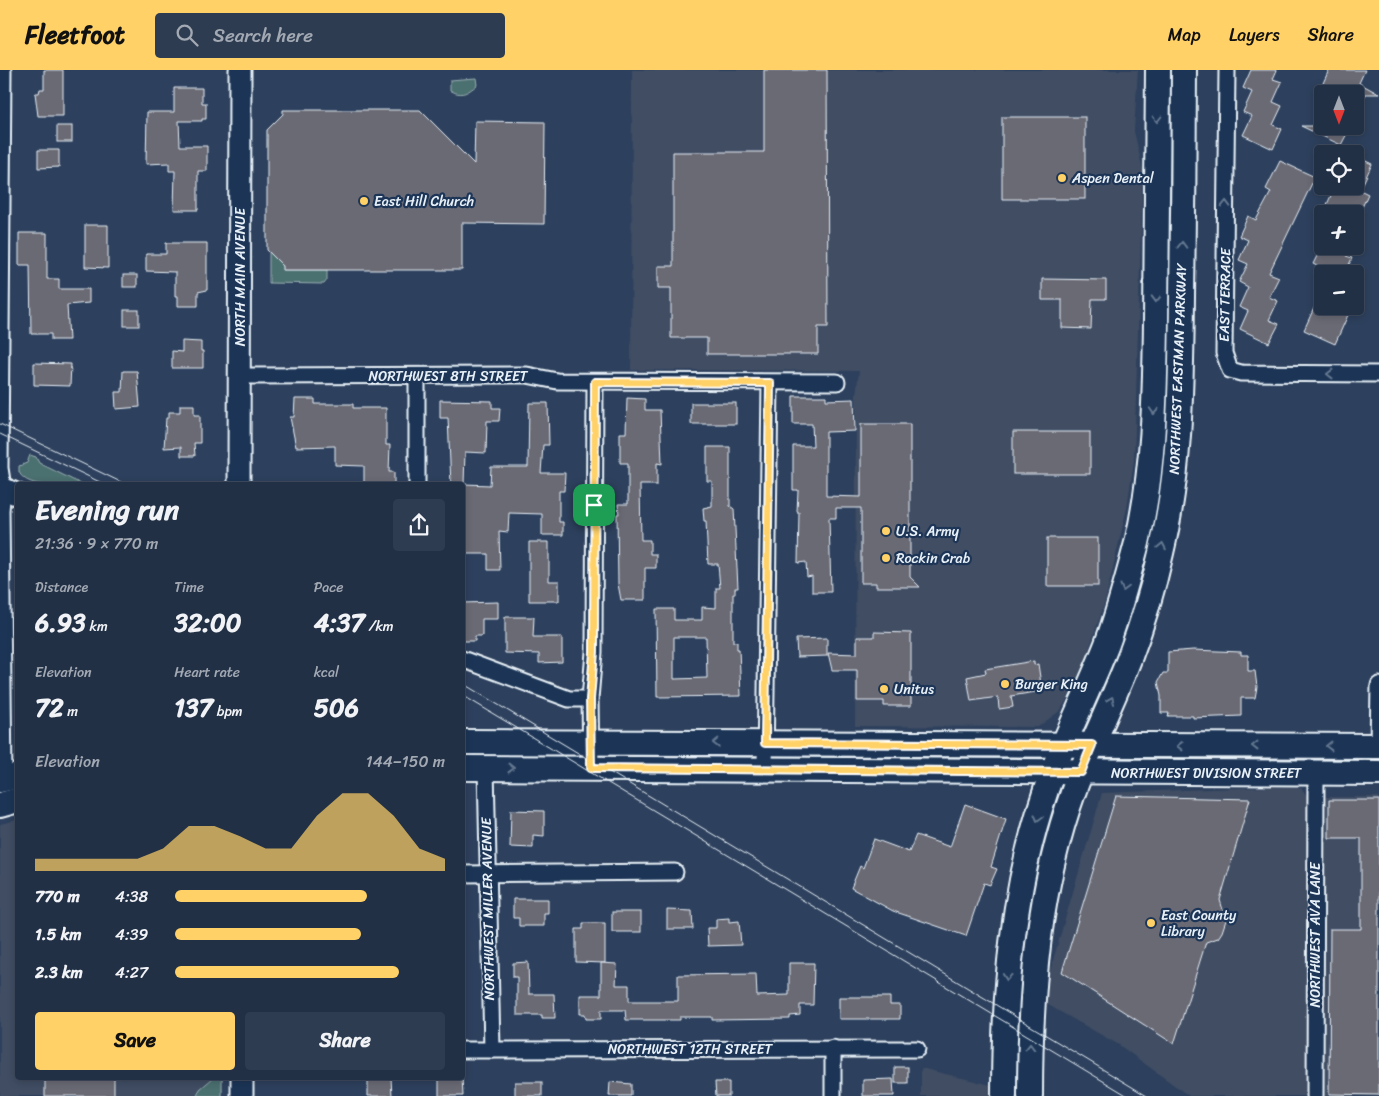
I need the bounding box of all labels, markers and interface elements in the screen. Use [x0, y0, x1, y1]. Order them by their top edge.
search box [155, 13, 505, 58]
text: Fleetfoot [25, 14, 125, 56]
text: Search here [213, 19, 313, 52]
text: Map [1168, 19, 1201, 51]
text: Layers [1229, 19, 1280, 51]
text: Share [1308, 19, 1354, 51]
icon: search [173, 21, 201, 49]
north arrow [1314, 85, 1364, 135]
map controls [1314, 85, 1364, 315]
one-way arrow [1152, 115, 1163, 123]
button: locate [1314, 145, 1364, 195]
place label: Aspen Dental [1071, 166, 1155, 191]
marker: Aspen Dental [1056, 172, 1068, 184]
place label: East Hill Church [374, 189, 474, 214]
marker: East Hill Church [358, 195, 370, 207]
one-way arrow [1221, 200, 1231, 208]
button: + [1314, 205, 1364, 255]
street label: NORTH MAIN AVENUE [228, 207, 253, 346]
one-way arrow [1177, 241, 1188, 249]
street label: EAST TERRACE [1212, 247, 1238, 342]
street label: NORTHWEST EASTMAN PARKWAY [1162, 262, 1194, 475]
button: − [1314, 265, 1364, 315]
one-way arrow [1151, 295, 1161, 303]
street label: NORTHWEST 8TH STREET [368, 364, 529, 389]
one-way arrow [1326, 369, 1334, 379]
one-way arrow [1149, 408, 1160, 416]
pin [573, 484, 615, 526]
text: Evening run [35, 485, 179, 534]
icon: arrive [580, 491, 608, 519]
button: share [393, 499, 445, 551]
place label: U.S. Army [896, 519, 960, 544]
marker: U.S. Army [880, 525, 892, 537]
text: 21:36 · 9 × 770 m [35, 529, 158, 558]
one-way arrow [1157, 542, 1167, 551]
place label: Rockin Crab [896, 546, 971, 571]
marker: Rockin Crab [880, 552, 892, 564]
text: Distance [35, 575, 88, 600]
text: Time [174, 575, 204, 600]
text: Pace [314, 575, 343, 600]
one-way arrow [1120, 584, 1130, 592]
text: 6.93 [35, 600, 86, 645]
text: 32:00 [174, 600, 242, 645]
text: 4:37 [314, 600, 365, 645]
text: km [86, 614, 108, 639]
text: /km [365, 614, 394, 639]
text: Elevation [35, 660, 92, 685]
text: Heart rate [174, 660, 240, 685]
text: kcal [314, 660, 339, 685]
place label: Burger King [1015, 672, 1088, 697]
place label: Unitus [894, 677, 934, 702]
marker: Burger King [999, 678, 1011, 690]
marker: Unitus [878, 683, 890, 695]
text: 72 [35, 685, 64, 730]
text: 137 [174, 685, 213, 730]
text: 506 [314, 685, 359, 730]
one-way arrow [1105, 696, 1116, 705]
text: m [64, 699, 78, 724]
text: bpm [213, 699, 243, 724]
one-way arrow [712, 738, 720, 748]
one-way arrow [1176, 741, 1184, 751]
one-way arrow [1251, 741, 1258, 751]
one-way arrow [1325, 741, 1333, 751]
text: Elevation [35, 747, 100, 776]
text: 144–150 m [366, 747, 445, 776]
street label: NORTHWEST DIVISION STREET [1111, 761, 1302, 786]
one-way arrow [508, 763, 515, 773]
one-way arrow [1033, 814, 1044, 823]
street label: NORTHWEST MILLER AVENUE [474, 816, 502, 1001]
street label: NORTHWEST AVA LANE [1303, 861, 1328, 1008]
text: 770 m [35, 882, 80, 911]
text: 4:38 [115, 882, 148, 911]
place label: East County Library [1161, 903, 1237, 944]
marker: East County Library [1145, 917, 1157, 929]
text: 1.5 km [35, 920, 81, 949]
text: 4:39 [115, 920, 148, 949]
text: 2.3 km [35, 958, 83, 987]
text: 4:27 [115, 958, 148, 987]
one-way arrow [1002, 974, 1013, 982]
button: Save [35, 1012, 235, 1070]
button: Share [245, 1012, 445, 1070]
street label: NORTHWEST 12TH STREET [608, 1037, 774, 1062]
one-way arrow [1025, 1043, 1035, 1051]

